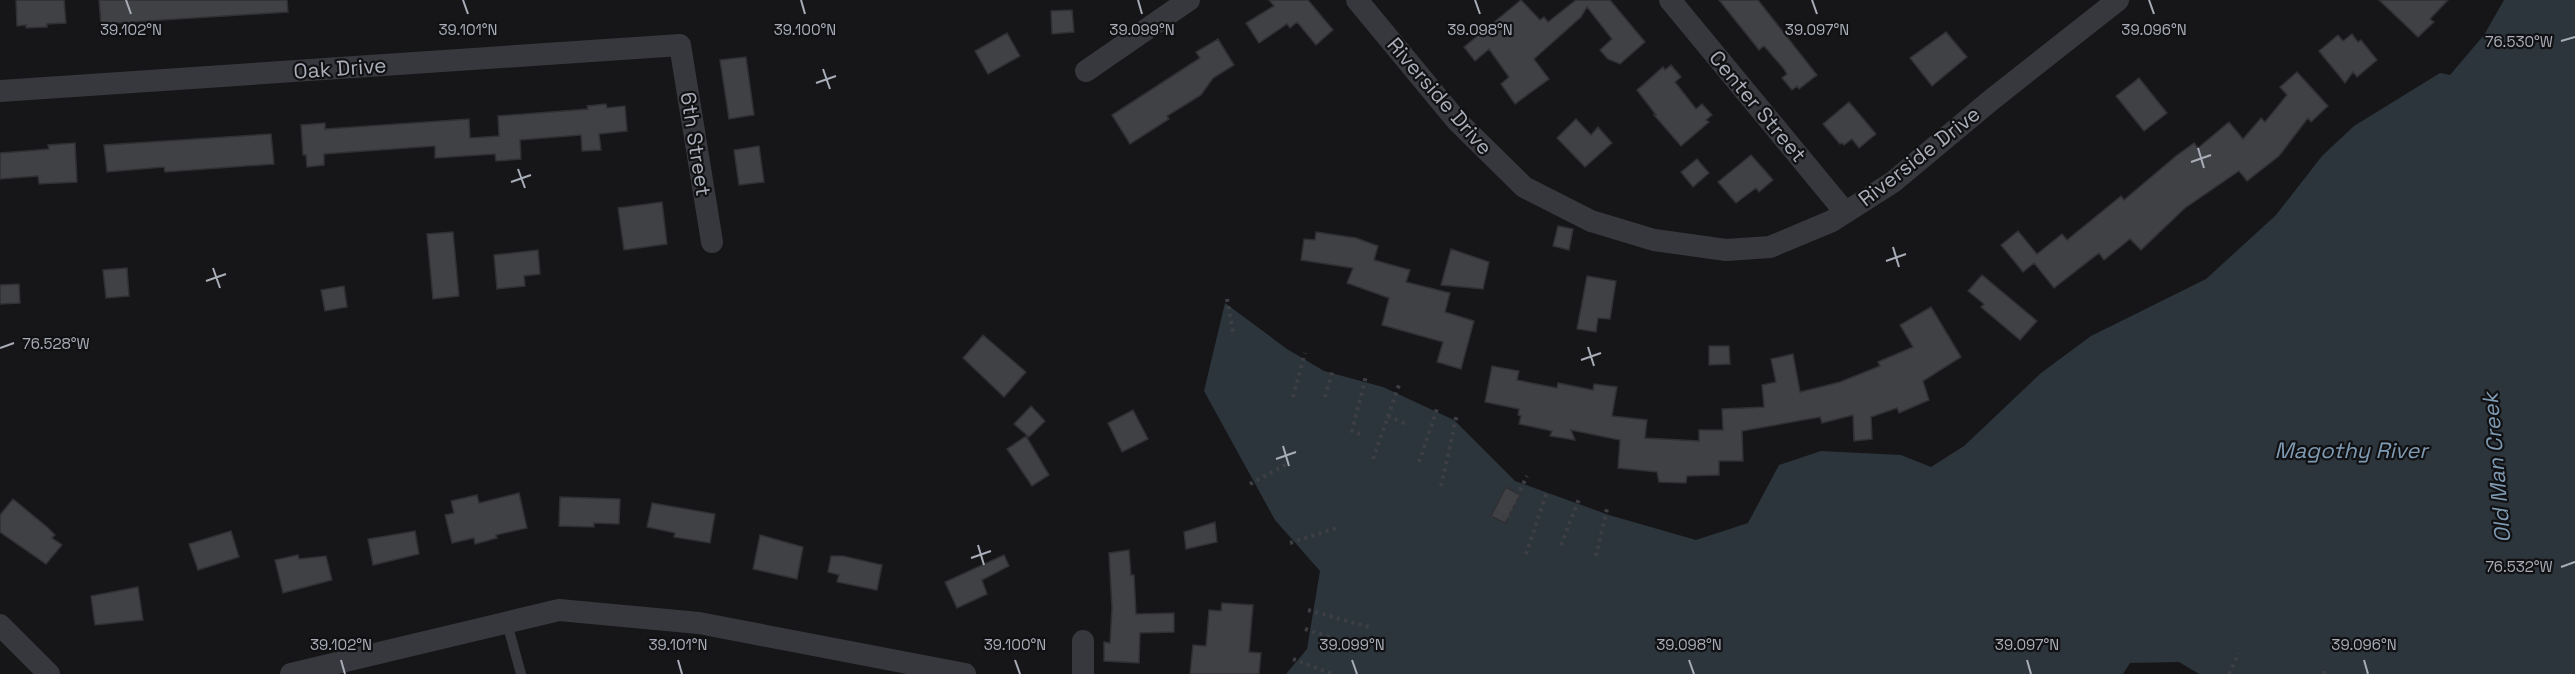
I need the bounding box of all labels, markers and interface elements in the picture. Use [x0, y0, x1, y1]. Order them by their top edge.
text: 39.102°N [100, 20, 162, 39]
text: 39.101°N [438, 20, 498, 39]
text: 39.100°N [774, 20, 836, 39]
text: 39.099°N [1109, 20, 1175, 39]
text: 39.098°N [1447, 20, 1513, 39]
text: 39.097°N [1785, 20, 1849, 39]
text: 39.096°N [2121, 20, 2187, 39]
street label: Riverside Drive [1381, 32, 1499, 160]
text: 76.530°W [2485, 32, 2553, 51]
street label: Center Street [1703, 45, 1813, 167]
street label: Oak Drive [293, 51, 387, 85]
street label: 6th Street [674, 90, 718, 198]
street label: Riverside Drive [1853, 100, 1985, 212]
text: 76.528°W [22, 334, 90, 353]
water label: Old Man Creek [2475, 390, 2517, 544]
water label: Magothy River [2274, 436, 2430, 464]
text: 76.532°W [2485, 557, 2553, 576]
text: 39.102°N [310, 635, 372, 654]
text: 39.101°N [648, 635, 708, 654]
text: 39.100°N [984, 635, 1046, 654]
text: 39.099°N [1319, 635, 1385, 654]
text: 39.098°N [1656, 635, 1722, 654]
text: 39.097°N [1995, 635, 2059, 654]
text: 39.096°N [2331, 635, 2397, 654]

